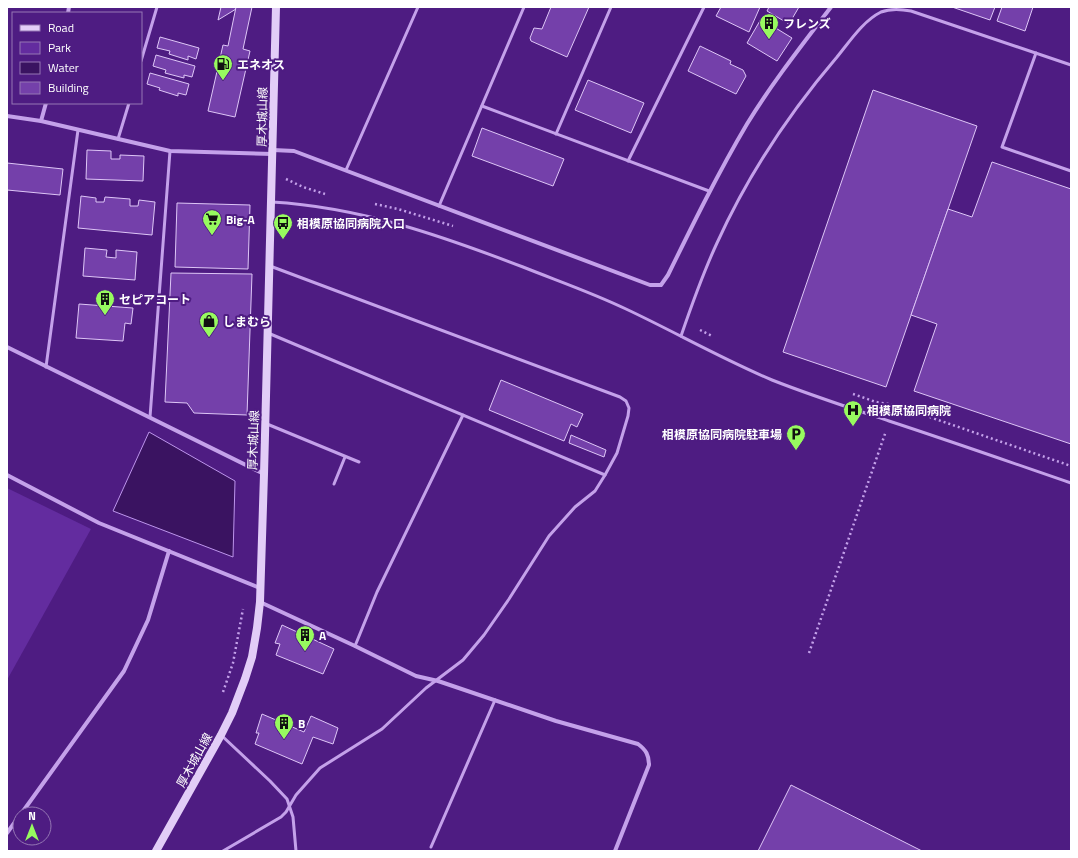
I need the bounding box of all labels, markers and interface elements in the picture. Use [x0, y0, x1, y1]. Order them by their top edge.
legend [12, 12, 142, 104]
building icon: フレンズ [758, 12, 780, 40]
place label: フレンズ [783, 14, 831, 33]
text: Road [48, 18, 74, 37]
text: Park [48, 38, 71, 57]
fuel station icon: エネオス [212, 53, 234, 81]
place label: エネオス [237, 55, 285, 74]
text: Water [48, 58, 79, 77]
text: Building [48, 78, 89, 97]
street label: 厚木城山線 [252, 87, 272, 147]
supermarket icon: Big-A [201, 208, 223, 236]
place label: Big-A [226, 210, 256, 229]
bus stop icon: 相模原協同病院入口 [272, 212, 294, 240]
place label: 相模原協同病院入口 [297, 214, 405, 233]
building icon: セピアコート [94, 288, 116, 316]
place label: セピアコート [119, 290, 191, 309]
shop icon: しまむら [198, 310, 220, 338]
place label: しまむら [223, 312, 271, 331]
hospital icon: 相模原協同病院 [842, 399, 864, 427]
place label: 相模原協同病院 [867, 401, 951, 420]
street label: 厚木城山線 [242, 410, 264, 470]
parking icon: 相模原協同病院駐車場 [785, 423, 807, 451]
place label: 相模原協同病院駐車場 [662, 425, 782, 444]
building icon: A [294, 624, 316, 652]
place label: A [319, 626, 327, 645]
building icon: B [273, 712, 295, 740]
place label: B [298, 714, 305, 733]
street label: 厚木城山線 [171, 729, 217, 791]
north arrow [12, 806, 52, 846]
text: N [28, 808, 36, 824]

